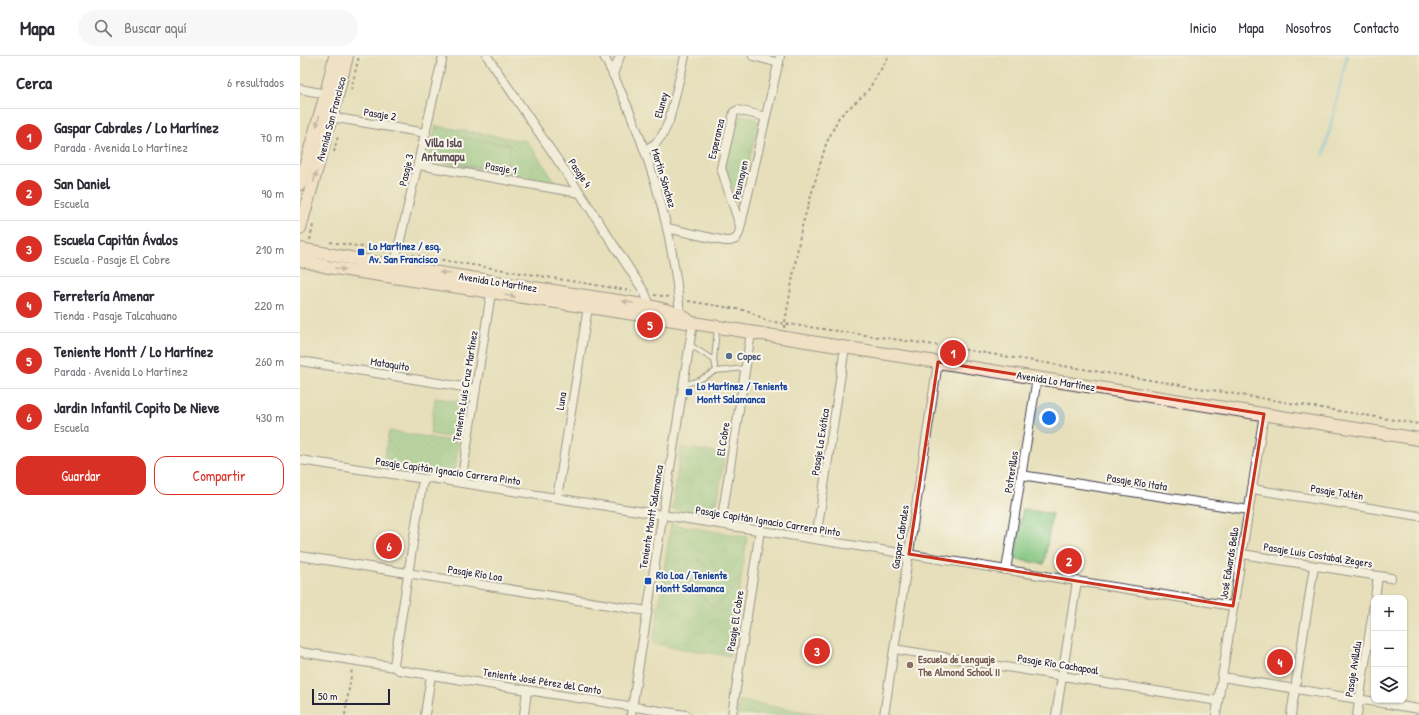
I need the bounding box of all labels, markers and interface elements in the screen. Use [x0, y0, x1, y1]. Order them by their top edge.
search box [78, 10, 358, 46]
text: Mapa [20, 15, 54, 41]
icon: search [92, 17, 114, 39]
text: Buscar aquí [124, 17, 187, 38]
text: Inicio [1190, 18, 1216, 37]
text: Mapa [1238, 18, 1264, 37]
text: Nosotros [1286, 18, 1331, 37]
text: Contacto [1353, 18, 1399, 37]
text: Cerca [16, 71, 52, 94]
text: 6 resultados [227, 73, 284, 91]
street label: Avenida San Francisco [313, 75, 349, 163]
street label: Eluney [651, 90, 671, 119]
street label: Pasaje 2 [363, 105, 397, 123]
one-way arrow [315, 115, 321, 127]
text: Gaspar Cabrales / Lo Martínez [54, 117, 219, 138]
street label: Esperanza [705, 117, 728, 160]
text: 1 [27, 128, 31, 146]
text: 70 m [260, 128, 284, 146]
district label: Villa Isla Antumapu [421, 134, 465, 166]
text: Parada · Avenida Lo Martínez [54, 138, 188, 156]
street label: Martín Sánchez [648, 147, 680, 210]
street label: Pasaje 3 [396, 152, 416, 187]
street label: Pasaje 4 [565, 156, 595, 190]
street label: Pasaje 1 [484, 158, 518, 178]
street label: Peumayen [729, 159, 751, 201]
one-way arrow [312, 171, 318, 183]
text: San Daniel [54, 173, 110, 194]
text: 2 [26, 184, 32, 202]
text: 90 m [262, 184, 284, 202]
text: Escuela [54, 194, 89, 212]
text: Escuela Capitán Ávalos [54, 229, 178, 250]
place label: Lo Martínez / esq. Av. San Francisco [369, 239, 442, 266]
text: 3 [26, 240, 32, 258]
text: 210 m [256, 240, 284, 258]
marker: Lo Martínez / esq. Av. San Francisco [356, 247, 366, 257]
text: Escuela · Pasaje El Cobre [54, 250, 170, 268]
one-way arrow [334, 266, 346, 272]
street label: Avenida Lo Martínez [458, 269, 538, 295]
one-way arrow [439, 270, 451, 276]
text: Ferretería Amenar [54, 285, 155, 306]
one-way arrow [504, 293, 516, 299]
text: 4 [27, 296, 31, 314]
text: 220 m [254, 296, 284, 314]
one-way arrow [622, 299, 634, 305]
text: Tienda · Pasaje Talcahuano [54, 306, 177, 324]
pin: 5 [637, 310, 663, 340]
street label: Teniente Luis Cruz Martínez [449, 329, 481, 442]
pin: 1 [940, 338, 966, 368]
text: Teniente Montt / Lo Martínez [54, 341, 213, 362]
place label: Copec [737, 349, 762, 364]
marker: Copec [724, 351, 734, 361]
text: 5 [26, 352, 32, 370]
text: 260 m [255, 352, 284, 370]
street label: Mataquito [370, 354, 411, 374]
text: Parada · Avenida Lo Martínez [54, 362, 188, 380]
street label: Avenida Lo Martínez [1016, 368, 1096, 394]
place label: Lo Martínez / Teniente Montt Salamanca [697, 379, 788, 406]
marker: Lo Martínez / Teniente Montt Salamanca [684, 387, 694, 397]
street label: Luna [553, 390, 569, 411]
text: Jardin Infantil Copito De Nieve [54, 397, 219, 418]
street label: Pasaje La Exótica [808, 407, 832, 476]
text: 6 [26, 408, 32, 426]
text: 430 m [256, 408, 284, 426]
your location [1039, 408, 1059, 428]
text: Escuela [54, 418, 89, 436]
street label: El Cobre [713, 421, 733, 457]
street label: Potrerillos [1001, 450, 1021, 494]
street label: Pasaje Capitán Ignacio Carrera Pinto [375, 454, 522, 488]
button: Guardar [16, 456, 146, 495]
button: Compartir [154, 456, 284, 495]
street label: Teniente Montt Salamanca [636, 463, 666, 570]
street label: Pasaje Río Itata [1106, 470, 1169, 494]
street label: Pasaje Toltén [1310, 481, 1364, 503]
street label: Pasaje Capitán Ignacio Carrera Pinto [695, 503, 842, 539]
street label: Gaspar Cabrales [888, 504, 912, 570]
street label: José Edwards Bello [1216, 525, 1242, 600]
pin: 6 [376, 531, 402, 561]
street label: Pasaje Luis Costabal Zegers [1263, 539, 1373, 571]
pin: 2 [1056, 546, 1082, 576]
street label: Pasaje Río Loa [447, 562, 504, 584]
place label: Río Loa / Teniente Montt Salamanca [656, 568, 728, 595]
marker: Río Loa / Teniente Montt Salamanca [643, 576, 653, 586]
street label: Pasaje El Cobre [723, 589, 747, 653]
map controls [1371, 595, 1407, 703]
button: + [1371, 595, 1407, 631]
button: − [1371, 631, 1407, 667]
pin: 3 [804, 636, 830, 666]
street label: Pasaje Avillalu [1342, 640, 1364, 698]
pin: 4 [1267, 647, 1293, 677]
street label: Pasaje Río Cachapoal [1016, 651, 1100, 677]
place label: Escuela de Lenguaje The Almond School II [917, 652, 1001, 679]
marker: Escuela de Lenguaje The Almond School II [905, 660, 915, 670]
street label: Teniente José Pérez del Canto [482, 665, 603, 697]
button: layers [1371, 667, 1407, 703]
scale bar [312, 687, 390, 706]
text: 50 m [318, 689, 338, 703]

